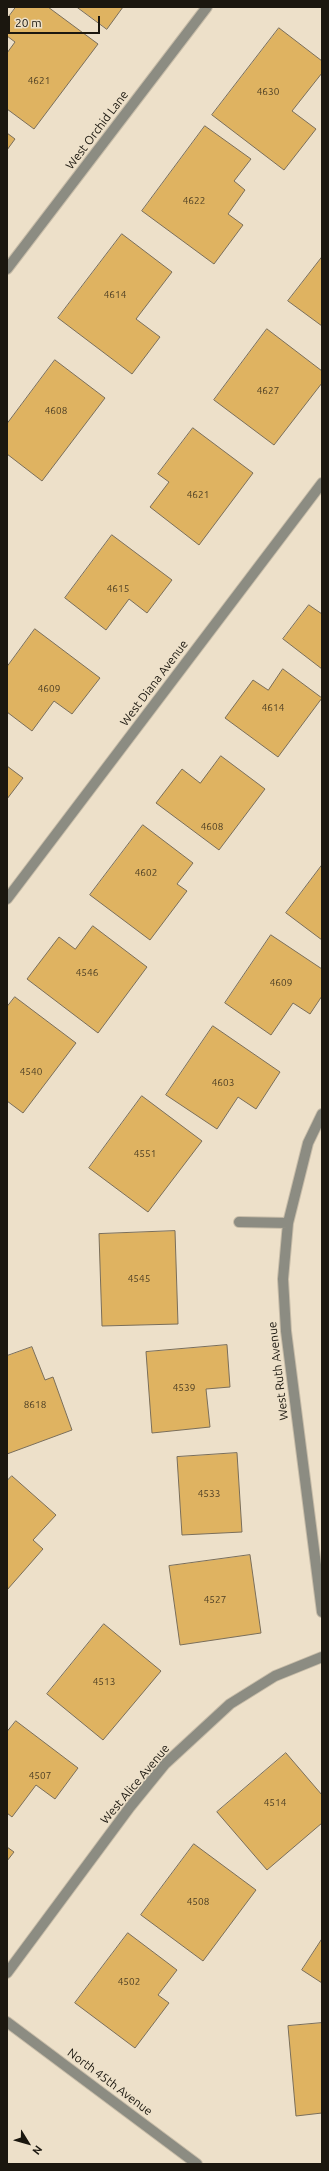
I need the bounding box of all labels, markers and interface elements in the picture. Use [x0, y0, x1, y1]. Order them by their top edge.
scale bar [10, 8, 102, 34]
text: 20 m [15, 16, 42, 29]
house number: 4621 [28, 75, 50, 87]
house number: 4630 [257, 86, 279, 98]
street label: West Orchid Lane [63, 88, 131, 172]
house number: 4622 [183, 195, 205, 207]
house number: 4614 [104, 289, 126, 301]
house number: 4627 [257, 385, 279, 397]
house number: 4608 [45, 405, 67, 417]
house number: 4621 [187, 489, 209, 501]
house number: 4615 [107, 583, 129, 595]
street label: West Diana Avenue [117, 637, 191, 729]
house number: 4609 [38, 683, 60, 695]
house number: 4614 [262, 702, 284, 714]
house number: 4608 [201, 821, 223, 833]
house number: 4602 [135, 867, 157, 879]
house number: 4546 [76, 967, 98, 979]
house number: 4609 [270, 977, 292, 989]
house number: 4540 [20, 1066, 42, 1078]
house number: 4603 [212, 1077, 234, 1089]
house number: 4551 [134, 1148, 156, 1160]
house number: 4545 [128, 1273, 150, 1285]
street label: West Ruth Avenue [265, 1321, 291, 1421]
house number: 4539 [173, 1382, 195, 1394]
house number: 8618 [24, 1399, 46, 1411]
house number: 4533 [198, 1488, 220, 1500]
house number: 4527 [204, 1594, 226, 1606]
house number: 4513 [93, 1676, 115, 1688]
street label: West Alice Avenue [98, 1741, 172, 1827]
house number: 4507 [29, 1770, 51, 1782]
house number: 4514 [264, 1797, 286, 1809]
house number: 4508 [187, 1896, 209, 1908]
house number: 4502 [118, 1976, 140, 1988]
street label: North 45th Avenue [65, 2045, 155, 2119]
north arrow [8, 2123, 48, 2163]
text: N [30, 2143, 45, 2157]

